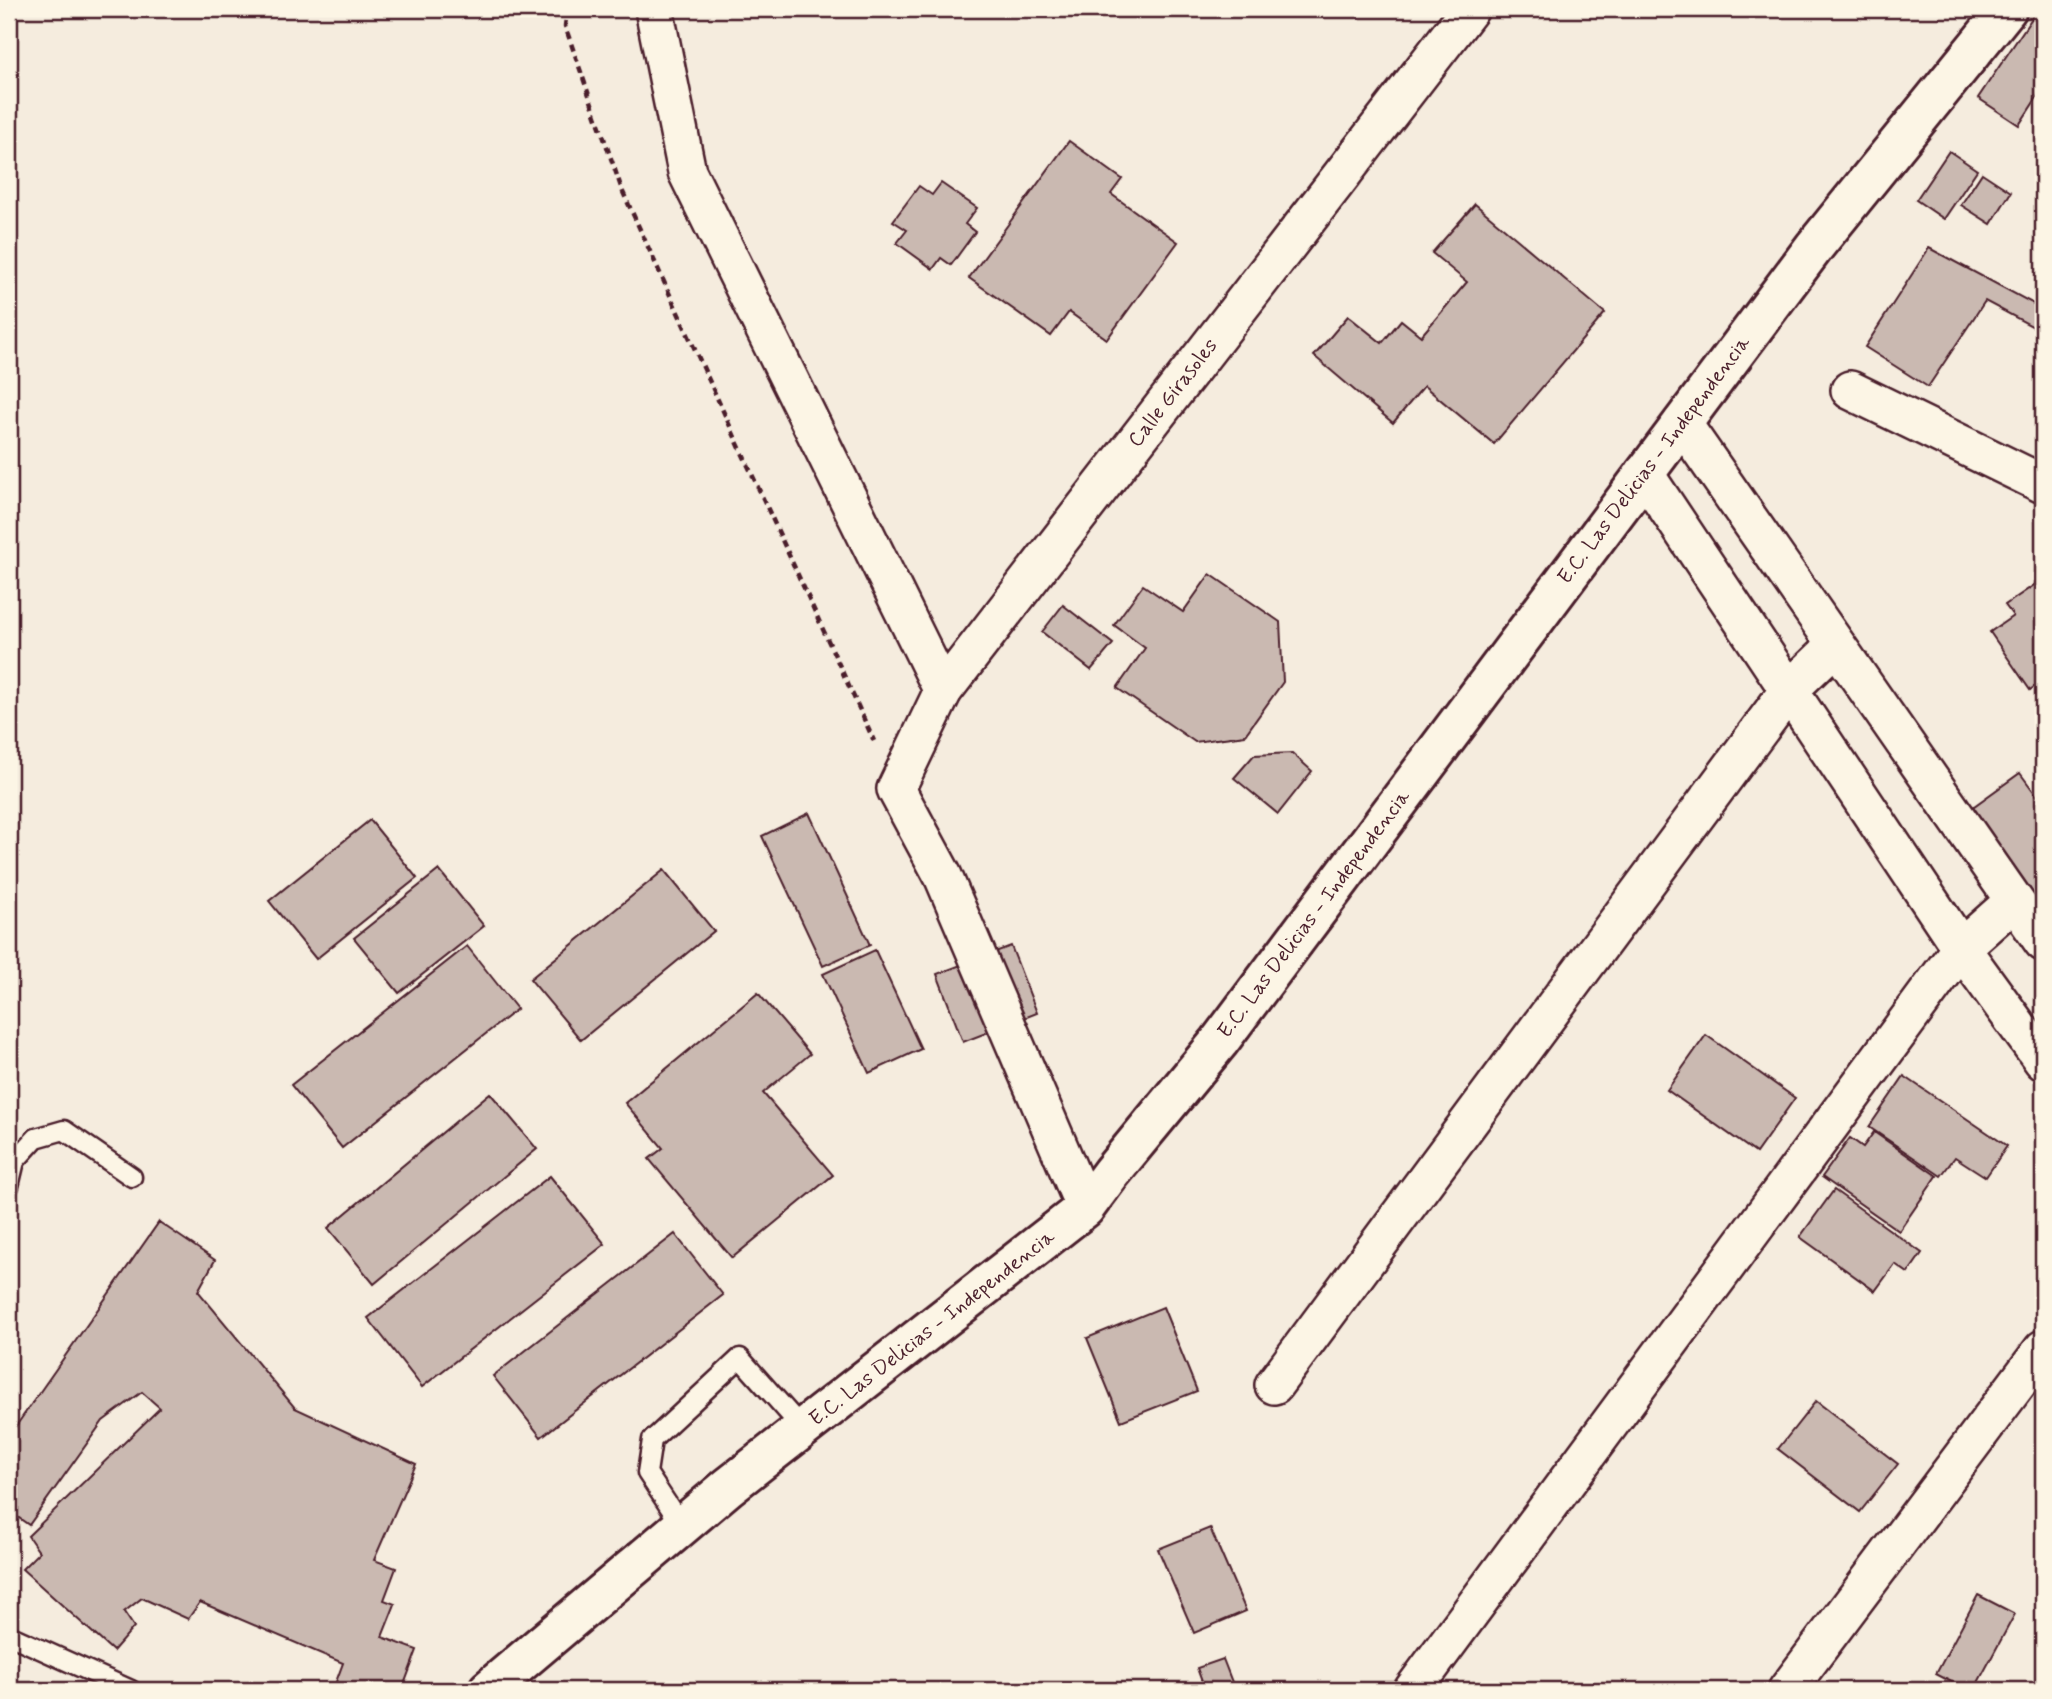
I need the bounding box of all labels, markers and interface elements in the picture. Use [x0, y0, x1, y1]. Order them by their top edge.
street label: E.C. Las Delicias - Independencia [1551, 330, 1757, 590]
street label: Calle Girasoles [1122, 333, 1224, 453]
street label: E.C. Las Delicias - Independencia [1211, 784, 1417, 1044]
street label: E.C. Las Delicias - Independencia [803, 1223, 1061, 1433]

